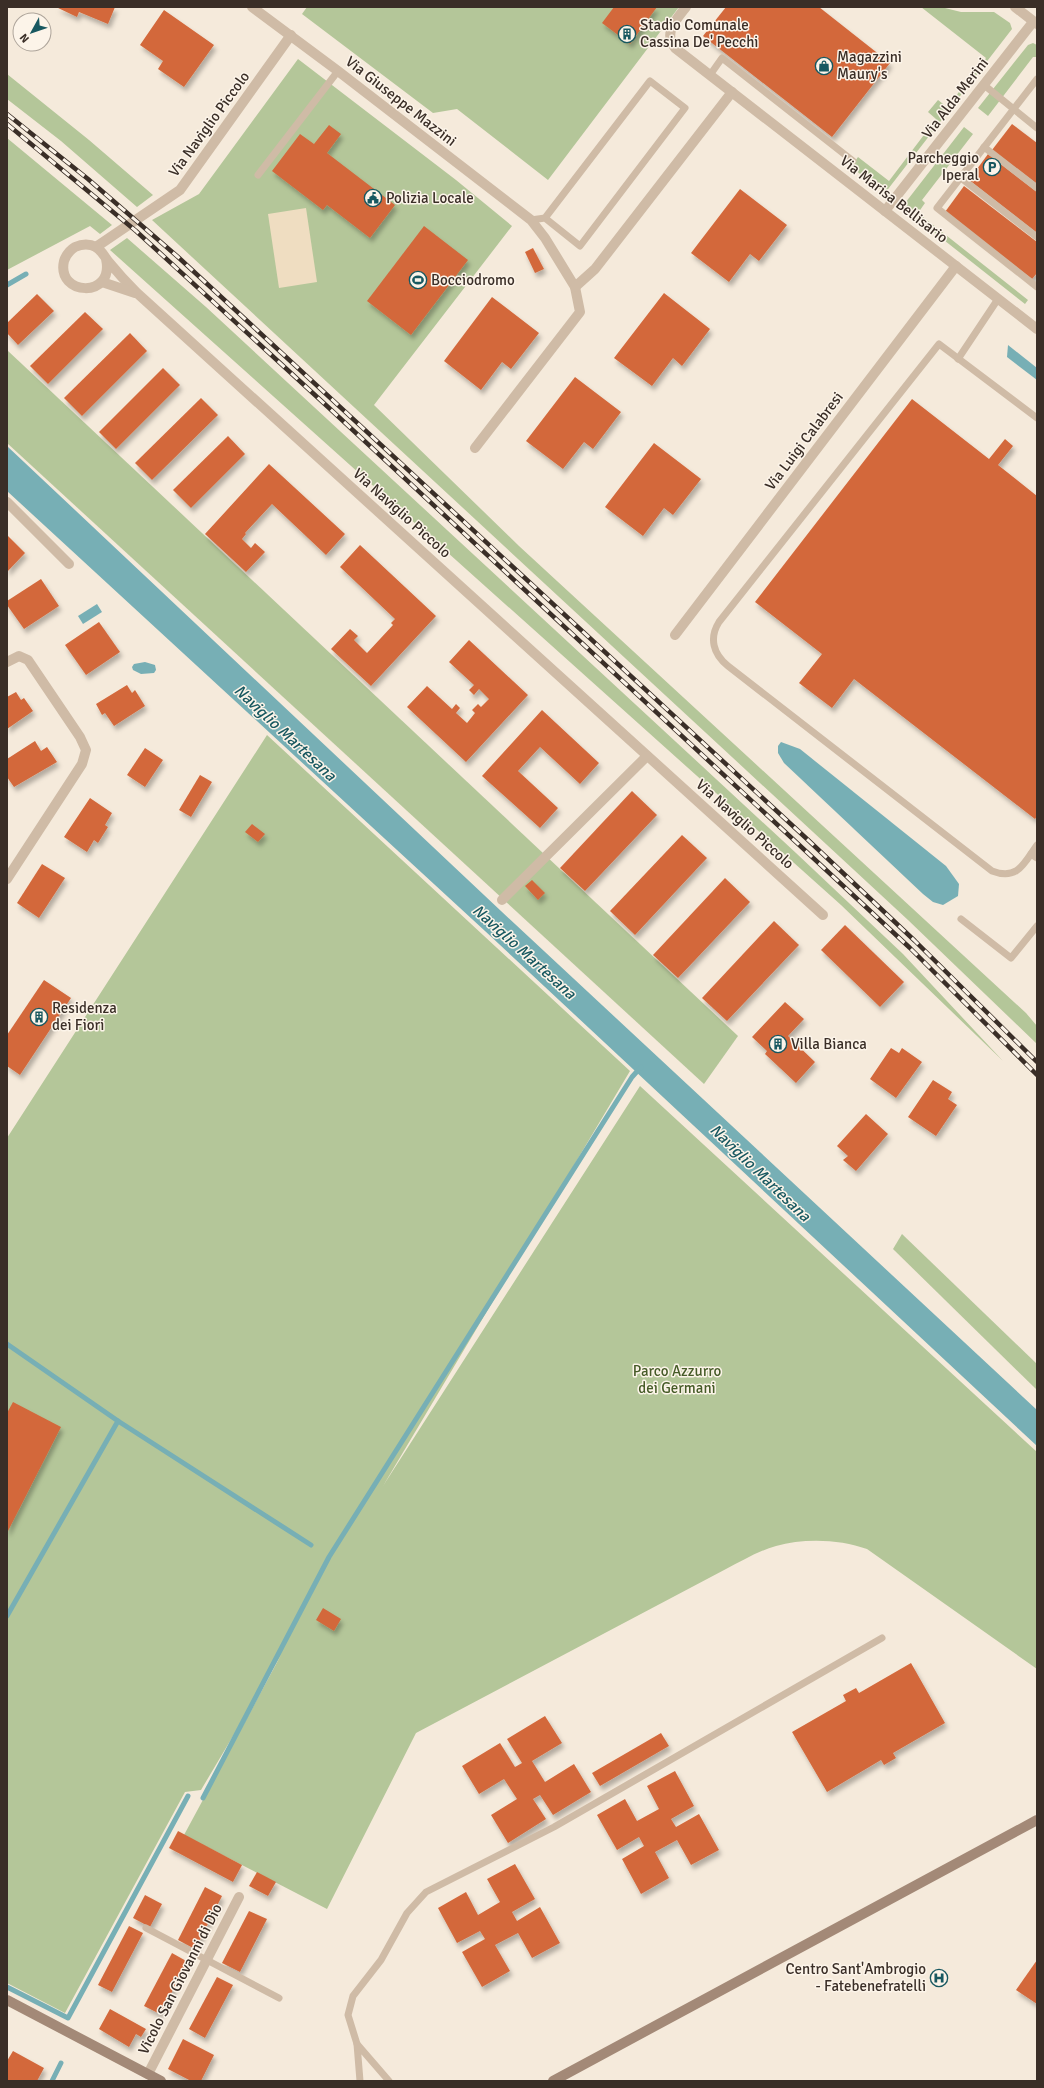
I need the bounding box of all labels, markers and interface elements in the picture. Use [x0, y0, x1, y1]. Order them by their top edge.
north arrow [12, 12, 52, 52]
place label: Stadio Comunale Cassina De' Pecchi [640, 16, 758, 51]
building icon: Stadio Comunale Cassina De' Pecchi [617, 24, 637, 44]
text: N [17, 31, 32, 45]
place label: Magazzini Maury's [837, 48, 902, 83]
street label: Via Giuseppe Mazzini [342, 52, 460, 150]
street label: Via Alda Merini [918, 54, 992, 142]
shop icon: Magazzini Maury's [814, 56, 834, 76]
street label: Via Naviglio Piccolo [165, 68, 253, 180]
place label: Parcheggio Iperal [908, 149, 979, 184]
street label: Via Marisa Bellisario [837, 151, 952, 247]
parking icon: Parcheggio Iperal [982, 157, 1002, 177]
public building icon: Polizia Locale [363, 188, 383, 208]
place label: Polizia Locale [386, 189, 474, 207]
sports icon: Bocciodromo [408, 270, 428, 290]
place label: Bocciodromo [431, 271, 515, 289]
street label: Via Luigi Calabresi [761, 388, 847, 494]
street label: Via Naviglio Piccolo [349, 464, 455, 562]
water label: Naviglio Martesana [230, 681, 341, 786]
street label: Via Naviglio Piccolo [692, 775, 798, 873]
water label: Naviglio Martesana [468, 900, 580, 1004]
place label: Residenza dei Fiori [52, 999, 117, 1034]
building icon: Residenza dei Fiori [29, 1007, 49, 1027]
building icon: Villa Bianca [768, 1034, 788, 1054]
place label: Villa Bianca [791, 1035, 867, 1053]
water label: Naviglio Martesana [706, 1120, 815, 1227]
park label: Parco Azzurro dei Germani [633, 1362, 721, 1397]
street label: Vicolo San Giovanni di Dio [134, 1901, 226, 2057]
place label: Centro Sant'Ambrogio - Fatebenefratelli [786, 1960, 926, 1995]
hospital icon: Centro Sant'Ambrogio - Fatebenefratelli [929, 1968, 949, 1988]

